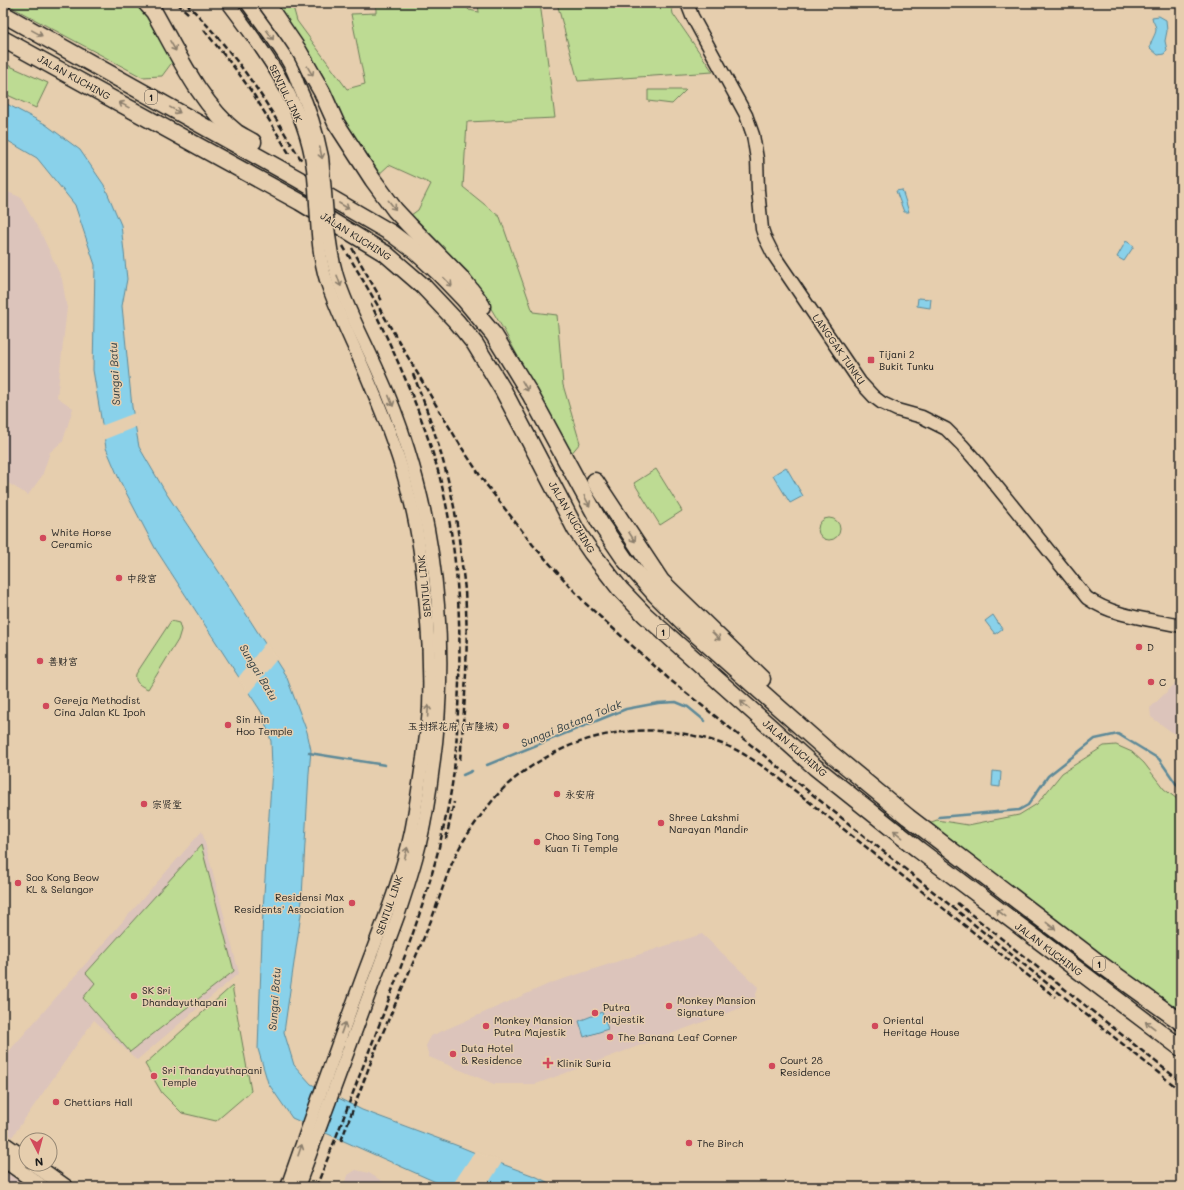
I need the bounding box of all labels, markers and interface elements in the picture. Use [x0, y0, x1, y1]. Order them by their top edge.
one-way arrow [266, 29, 274, 40]
one-way arrow [31, 30, 43, 38]
one-way arrow [170, 40, 178, 52]
street label: JALAN KUCHING [35, 51, 113, 103]
street label: SENTUL LINK [266, 62, 306, 124]
one-way arrow [307, 65, 315, 77]
road number: 1 [145, 90, 157, 104]
one-way arrow [119, 100, 131, 108]
one-way arrow [169, 107, 181, 114]
one-way arrow [317, 146, 325, 159]
one-way arrow [388, 200, 396, 211]
one-way arrow [338, 202, 350, 210]
street label: JALAN KUCHING [318, 209, 395, 264]
one-way arrow [336, 275, 344, 287]
one-way arrow [443, 277, 453, 287]
street label: LANGGAK TUNKU [809, 311, 869, 387]
water label: Sungai Batu [105, 342, 123, 406]
place label: Tijani 2 Bukit Tunku [879, 347, 934, 373]
marker: Tijani 2 Bukit Tunku [866, 355, 876, 365]
one-way arrow [522, 380, 530, 392]
one-way arrow [387, 394, 395, 406]
street label: JALAN KUCHING [546, 478, 599, 556]
one-way arrow [584, 494, 592, 506]
place label: White Horse Ceramic [51, 525, 111, 551]
one-way arrow [628, 531, 636, 542]
marker: White Horse Ceramic [38, 533, 48, 543]
street label: SENTUL LINK [414, 554, 434, 618]
place label: 中段宫 [127, 571, 157, 585]
marker: 中段宫 [114, 573, 124, 583]
road number: 1 [657, 625, 669, 639]
one-way arrow [711, 631, 721, 640]
place label: D [1147, 640, 1154, 654]
water label: Sungai Batu [236, 641, 282, 703]
marker: D [1134, 642, 1144, 652]
place label: 善财宫 [48, 654, 78, 668]
marker: 善财宫 [35, 656, 45, 666]
place label: C [1159, 675, 1166, 689]
marker: C [1146, 677, 1156, 687]
place label: Gereja Methodist Cina Jalan KL Ipoh [54, 693, 145, 719]
water label: Sungai Batang Tolak [518, 696, 624, 750]
one-way arrow [740, 700, 751, 709]
marker: Gereja Methodist Cina Jalan KL Ipoh [41, 701, 51, 711]
one-way arrow [425, 705, 432, 718]
place label: Sin Hin Hoo Temple [236, 712, 293, 738]
street label: JALAN KUCHING [760, 716, 831, 780]
place label: 玉封探花府 (吉隆坡) [408, 719, 498, 733]
marker: Sin Hin Hoo Temple [223, 720, 233, 730]
marker: 玉封探花府 (吉隆坡) [501, 721, 511, 731]
place label: 永安府 [565, 787, 595, 801]
marker: 永安府 [552, 789, 562, 799]
place label: 宗贤堂 [152, 797, 182, 811]
marker: 宗贤堂 [139, 799, 149, 809]
place label: Shree Lakshmi Narayan Mandir [669, 810, 748, 836]
marker: Shree Lakshmi Narayan Mandir [656, 818, 666, 828]
place label: Choo Sing Tong Kuan Ti Temple [545, 829, 619, 855]
one-way arrow [893, 829, 904, 838]
marker: Choo Sing Tong Kuan Ti Temple [532, 837, 542, 847]
one-way arrow [403, 846, 410, 859]
place label: Soo Kong Beow KL & Selangor [26, 870, 100, 896]
street label: SENTUL LINK [372, 873, 406, 937]
marker: Soo Kong Beow KL & Selangor [13, 878, 23, 888]
place label: Residensi Max Residents' Association [234, 890, 344, 916]
marker: Residensi Max Residents' Association [347, 898, 357, 908]
one-way arrow [996, 909, 1007, 917]
street label: JALAN KUCHING [1012, 919, 1086, 979]
one-way arrow [1045, 922, 1056, 930]
road number: 1 [1093, 957, 1105, 971]
water label: Sungai Batu [264, 967, 284, 1031]
place label: SK Sri Dhandayuthapani [142, 983, 227, 1009]
marker: SK Sri Dhandayuthapani [129, 991, 139, 1001]
place label: Monkey Mansion Signature [677, 993, 756, 1019]
place label: Putra Majestik [603, 1000, 644, 1026]
marker: Monkey Mansion Signature [664, 1001, 674, 1011]
marker: Putra Majestik [590, 1008, 600, 1018]
place label: Monkey Mansion Putra Majestik [494, 1013, 573, 1039]
place label: Oriental Heritage House [883, 1013, 960, 1039]
marker: Monkey Mansion Putra Majestik [481, 1021, 491, 1031]
marker: Oriental Heritage House [870, 1021, 880, 1031]
one-way arrow [1145, 1021, 1156, 1029]
one-way arrow [340, 1022, 348, 1034]
place label: The Banana Leaf Corner [618, 1030, 737, 1044]
marker: The Banana Leaf Corner [605, 1032, 615, 1042]
place label: Duta Hotel & Residence [461, 1041, 522, 1067]
marker: Duta Hotel & Residence [448, 1049, 458, 1059]
place label: Court 28 Residence [780, 1053, 831, 1079]
place label: Klinik Suria [557, 1056, 611, 1070]
marker: Klinik Suria [542, 1057, 554, 1069]
marker: Court 28 Residence [767, 1061, 777, 1071]
place label: Sri Thandayuthapani Temple [162, 1063, 262, 1089]
marker: Sri Thandayuthapani Temple [149, 1071, 159, 1081]
place label: Chettiars Hall [64, 1095, 133, 1109]
marker: Chettiars Hall [51, 1097, 61, 1107]
north arrow [18, 1132, 58, 1172]
place label: The Birch [697, 1136, 744, 1150]
marker: The Birch [684, 1138, 694, 1148]
one-way arrow [296, 1145, 304, 1157]
text: N [34, 1155, 44, 1170]

